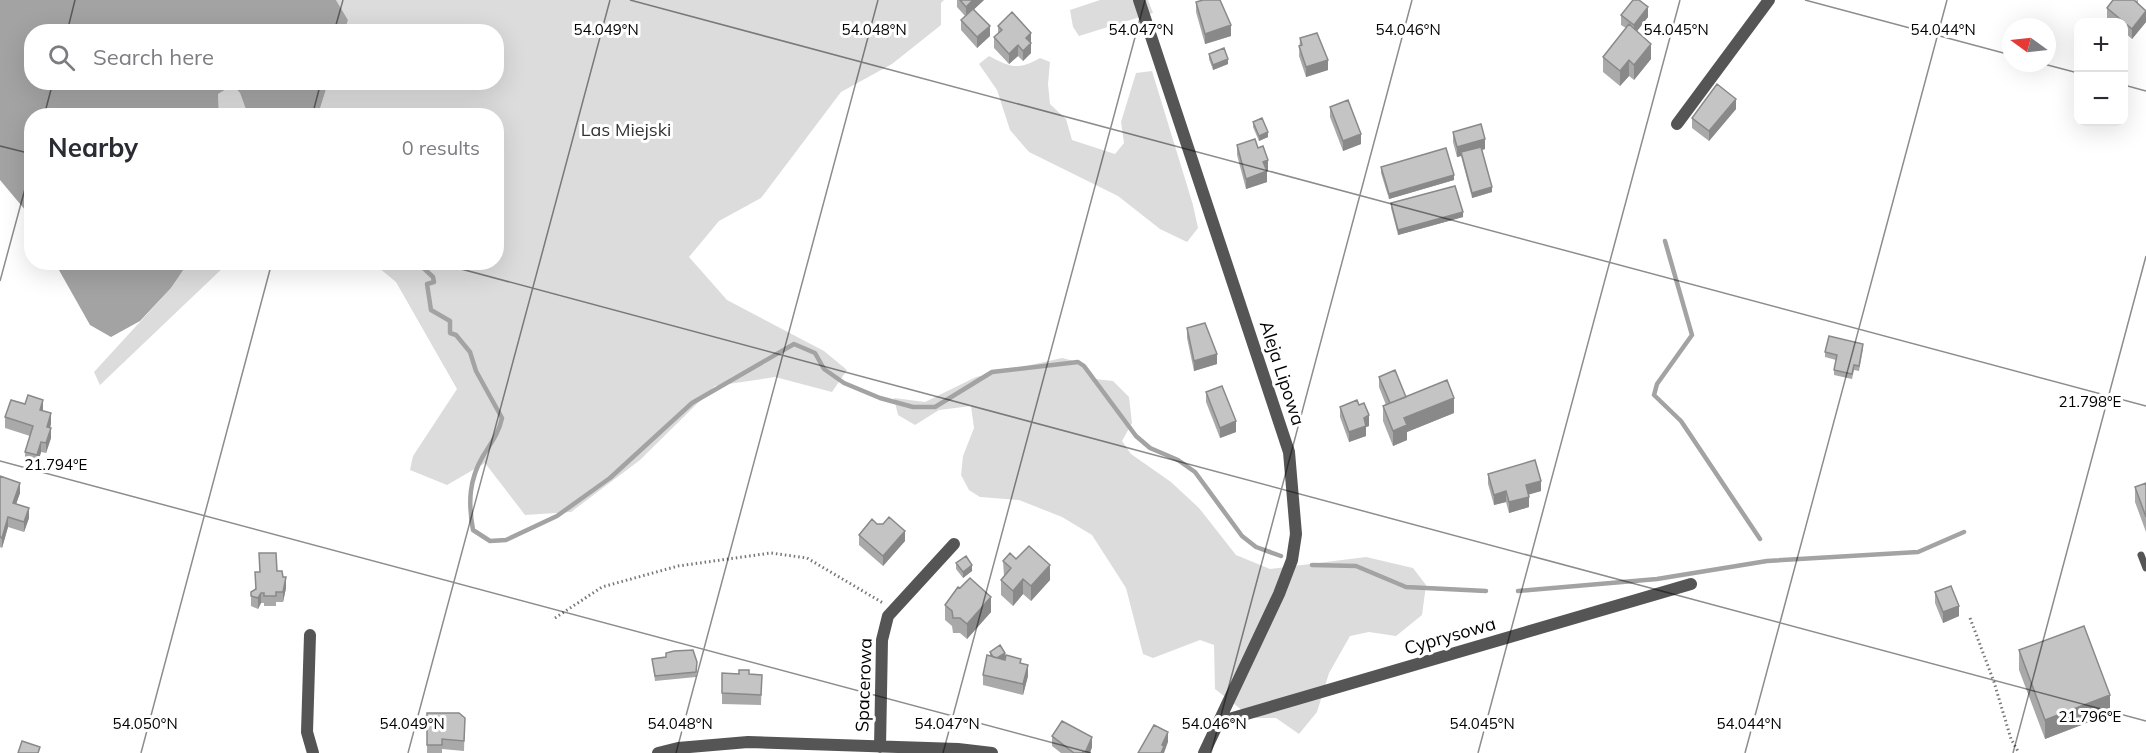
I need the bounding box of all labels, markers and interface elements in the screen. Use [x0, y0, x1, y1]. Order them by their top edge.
north arrow [2002, 18, 2056, 72]
map controls [2074, 18, 2128, 126]
button: + [2074, 18, 2128, 72]
text: 54.049°N [573, 20, 639, 39]
text: 54.048°N [841, 20, 907, 39]
text: 54.047°N [1108, 20, 1174, 39]
text: 54.046°N [1375, 20, 1441, 39]
text: 54.045°N [1643, 20, 1709, 39]
text: 54.044°N [1910, 20, 1976, 39]
search box [24, 24, 504, 90]
icon: search [45, 41, 78, 74]
text: Search here [93, 43, 214, 71]
button: − [2074, 72, 2128, 126]
park label: Las Miejski [581, 118, 671, 141]
text: Nearby [48, 131, 138, 164]
text: 0 results [402, 135, 480, 160]
street label: Aleja Lipowa [1255, 318, 1310, 428]
text: 21.798°E [2059, 392, 2122, 411]
text: 21.794°E [25, 455, 88, 474]
street label: Cyprysowa [1401, 612, 1498, 660]
street label: Spacerowa [850, 638, 877, 732]
text: 21.796°E [2059, 707, 2122, 726]
text: 54.050°N [112, 714, 178, 733]
text: 54.049°N [379, 714, 445, 733]
text: 54.048°N [647, 714, 713, 733]
text: 54.047°N [914, 714, 980, 733]
text: 54.046°N [1181, 714, 1247, 733]
text: 54.045°N [1449, 714, 1515, 733]
text: 54.044°N [1716, 714, 1782, 733]

